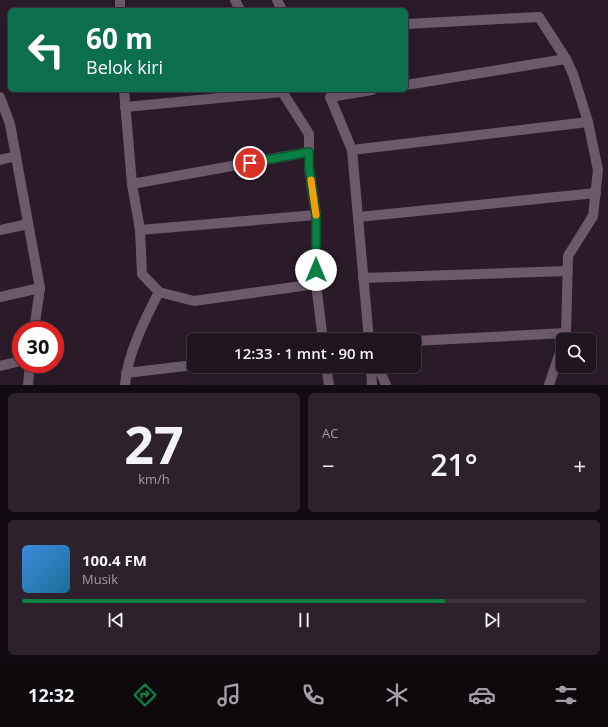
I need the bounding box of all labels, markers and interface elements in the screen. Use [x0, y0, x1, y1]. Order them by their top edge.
text: 60 m [86, 19, 153, 57]
icon: left [20, 24, 72, 76]
text: Belok kiri [86, 55, 163, 79]
pin [233, 146, 267, 180]
icon: arrive [239, 152, 261, 174]
position arrow [295, 249, 337, 291]
speed limit sign: 30 [12, 321, 64, 373]
map controls [556, 333, 596, 373]
button: search [556, 333, 596, 373]
text: 12:33 · 1 mnt · 90 m [234, 343, 374, 363]
text: 27 [124, 408, 184, 479]
text: AC [322, 424, 338, 442]
text: 21° [430, 444, 478, 485]
text: − [322, 450, 335, 480]
text: + [573, 450, 586, 480]
text: km/h [138, 470, 170, 488]
text: 100.4 FM [82, 550, 147, 570]
text: Musik [82, 570, 118, 588]
icon: previous [105, 609, 127, 631]
icon: pause [293, 609, 315, 631]
icon: next [481, 609, 503, 631]
icon: directions [131, 681, 159, 709]
icon: music [215, 681, 243, 709]
icon: phone [299, 681, 327, 709]
icon: climate [383, 681, 411, 709]
icon: car [468, 681, 496, 709]
icon: filters [552, 681, 580, 709]
text: 12:32 [28, 683, 74, 707]

